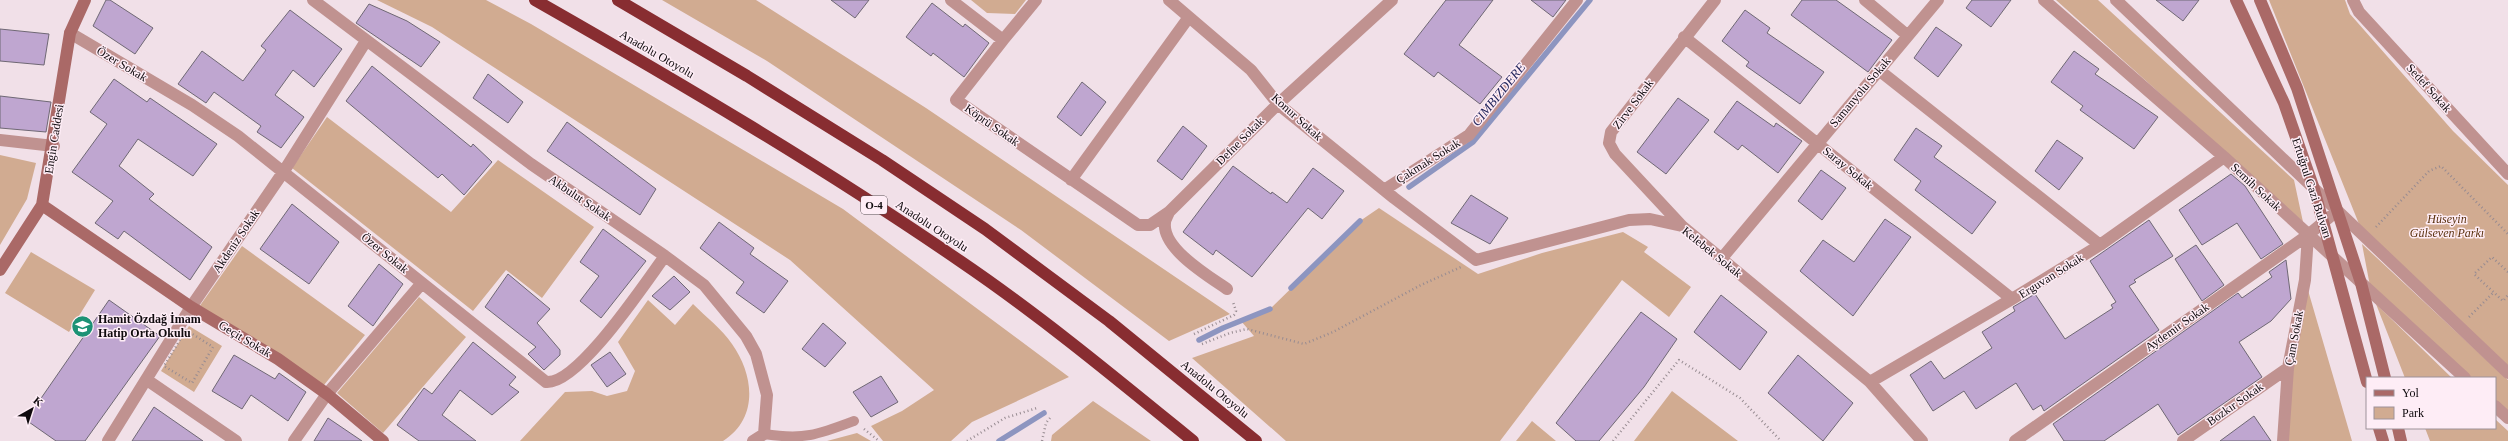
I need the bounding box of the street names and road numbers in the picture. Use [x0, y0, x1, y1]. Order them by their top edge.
street label: Anadolu Otoyolu [617, 27, 697, 81]
street label: Özer Sokak [94, 43, 150, 85]
street label: Samanyolu Sokak [1827, 54, 1893, 130]
street label: Sedef Sokak [2404, 61, 2454, 115]
street label: Zirve Sokak [1610, 76, 1656, 132]
street label: Konur Sokak [1269, 90, 1325, 144]
street label: Köprü Sokak [962, 101, 1022, 149]
street label: Engin Caddesi [42, 103, 67, 175]
street label: Defne Sokak [1213, 114, 1267, 168]
street label: Çakmak Sokak [1393, 136, 1463, 186]
street label: Ertuğrul Gazi Bulvarı [2289, 136, 2335, 241]
street label: Saray Sokak [1820, 144, 1876, 192]
street label: Semih Sokak [2228, 160, 2284, 214]
street label: Akbulut Sokak [546, 172, 614, 224]
road number: O-4 [861, 196, 887, 214]
street label: Anadolu Otoyolu [893, 197, 971, 255]
street label: Akdeniz Sokak [210, 207, 262, 275]
street label: Kelebek Sokak [1679, 224, 1745, 280]
street label: Özer Sokak [359, 230, 411, 276]
street label: Erguvan Sokak [2016, 251, 2086, 301]
street label: Aydemir Sokak [2142, 300, 2212, 354]
street label: Çam Sokak [2282, 309, 2306, 367]
street label: Geçit Sokak [216, 318, 274, 360]
street label: Anadolu Otoyolu [1178, 357, 1252, 421]
street label: Bozkır Sokak [2204, 379, 2266, 429]

